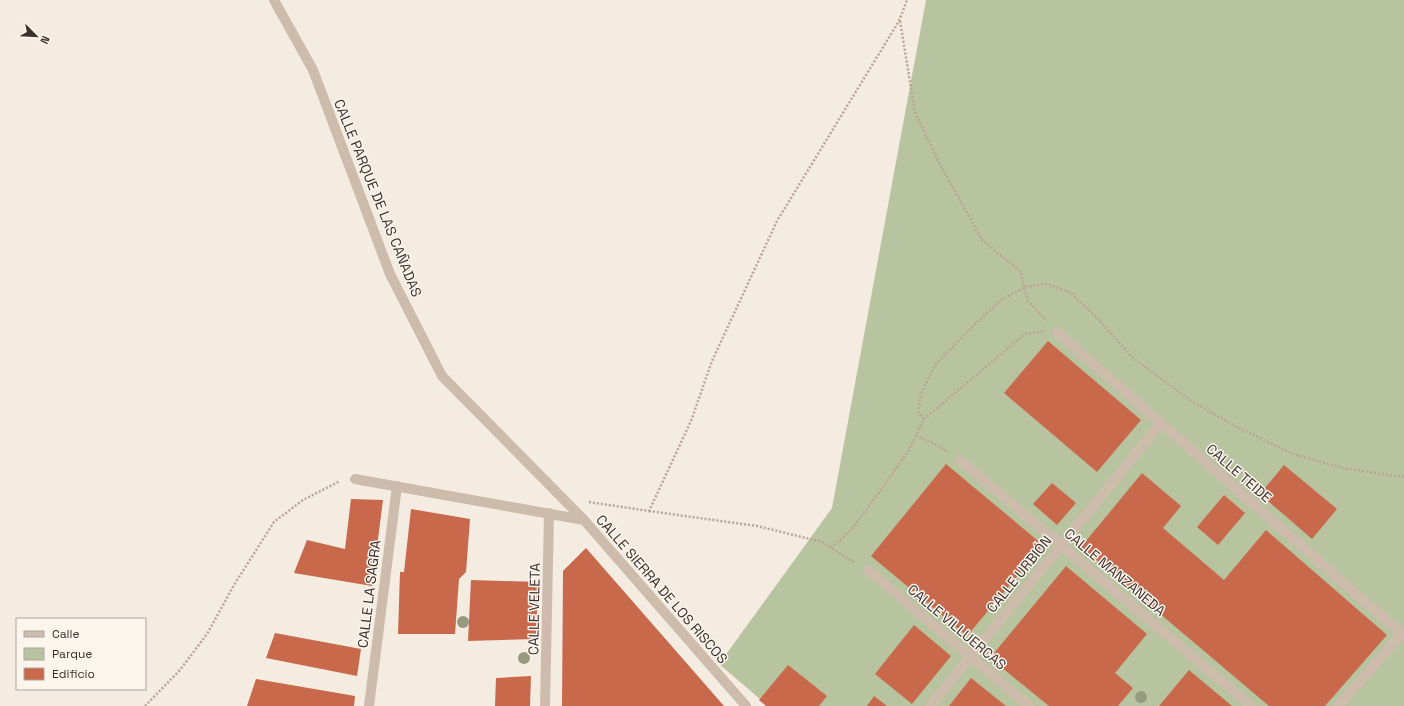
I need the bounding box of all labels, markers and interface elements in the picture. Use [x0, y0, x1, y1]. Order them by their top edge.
north arrow [16, 16, 56, 56]
text: N [37, 34, 53, 46]
street label: CALLE PARQUE DE LAS CAÑADAS [330, 97, 426, 299]
street label: CALLE TEIDE [1203, 440, 1275, 506]
street label: CALLE SIERRA DE LOS RISCOS [592, 511, 732, 667]
street label: CALLE MANZANEDA [1061, 524, 1169, 620]
street label: CALLE URBIÓN [982, 532, 1056, 616]
street label: CALLE LA SAGRA [353, 539, 385, 649]
street label: CALLE VELETA [524, 562, 544, 655]
street label: CALLE VILLUERCAS [904, 580, 1010, 674]
legend [16, 618, 146, 690]
text: Calle [52, 626, 80, 642]
text: Parque [52, 646, 92, 662]
text: Edificio [52, 666, 95, 682]

